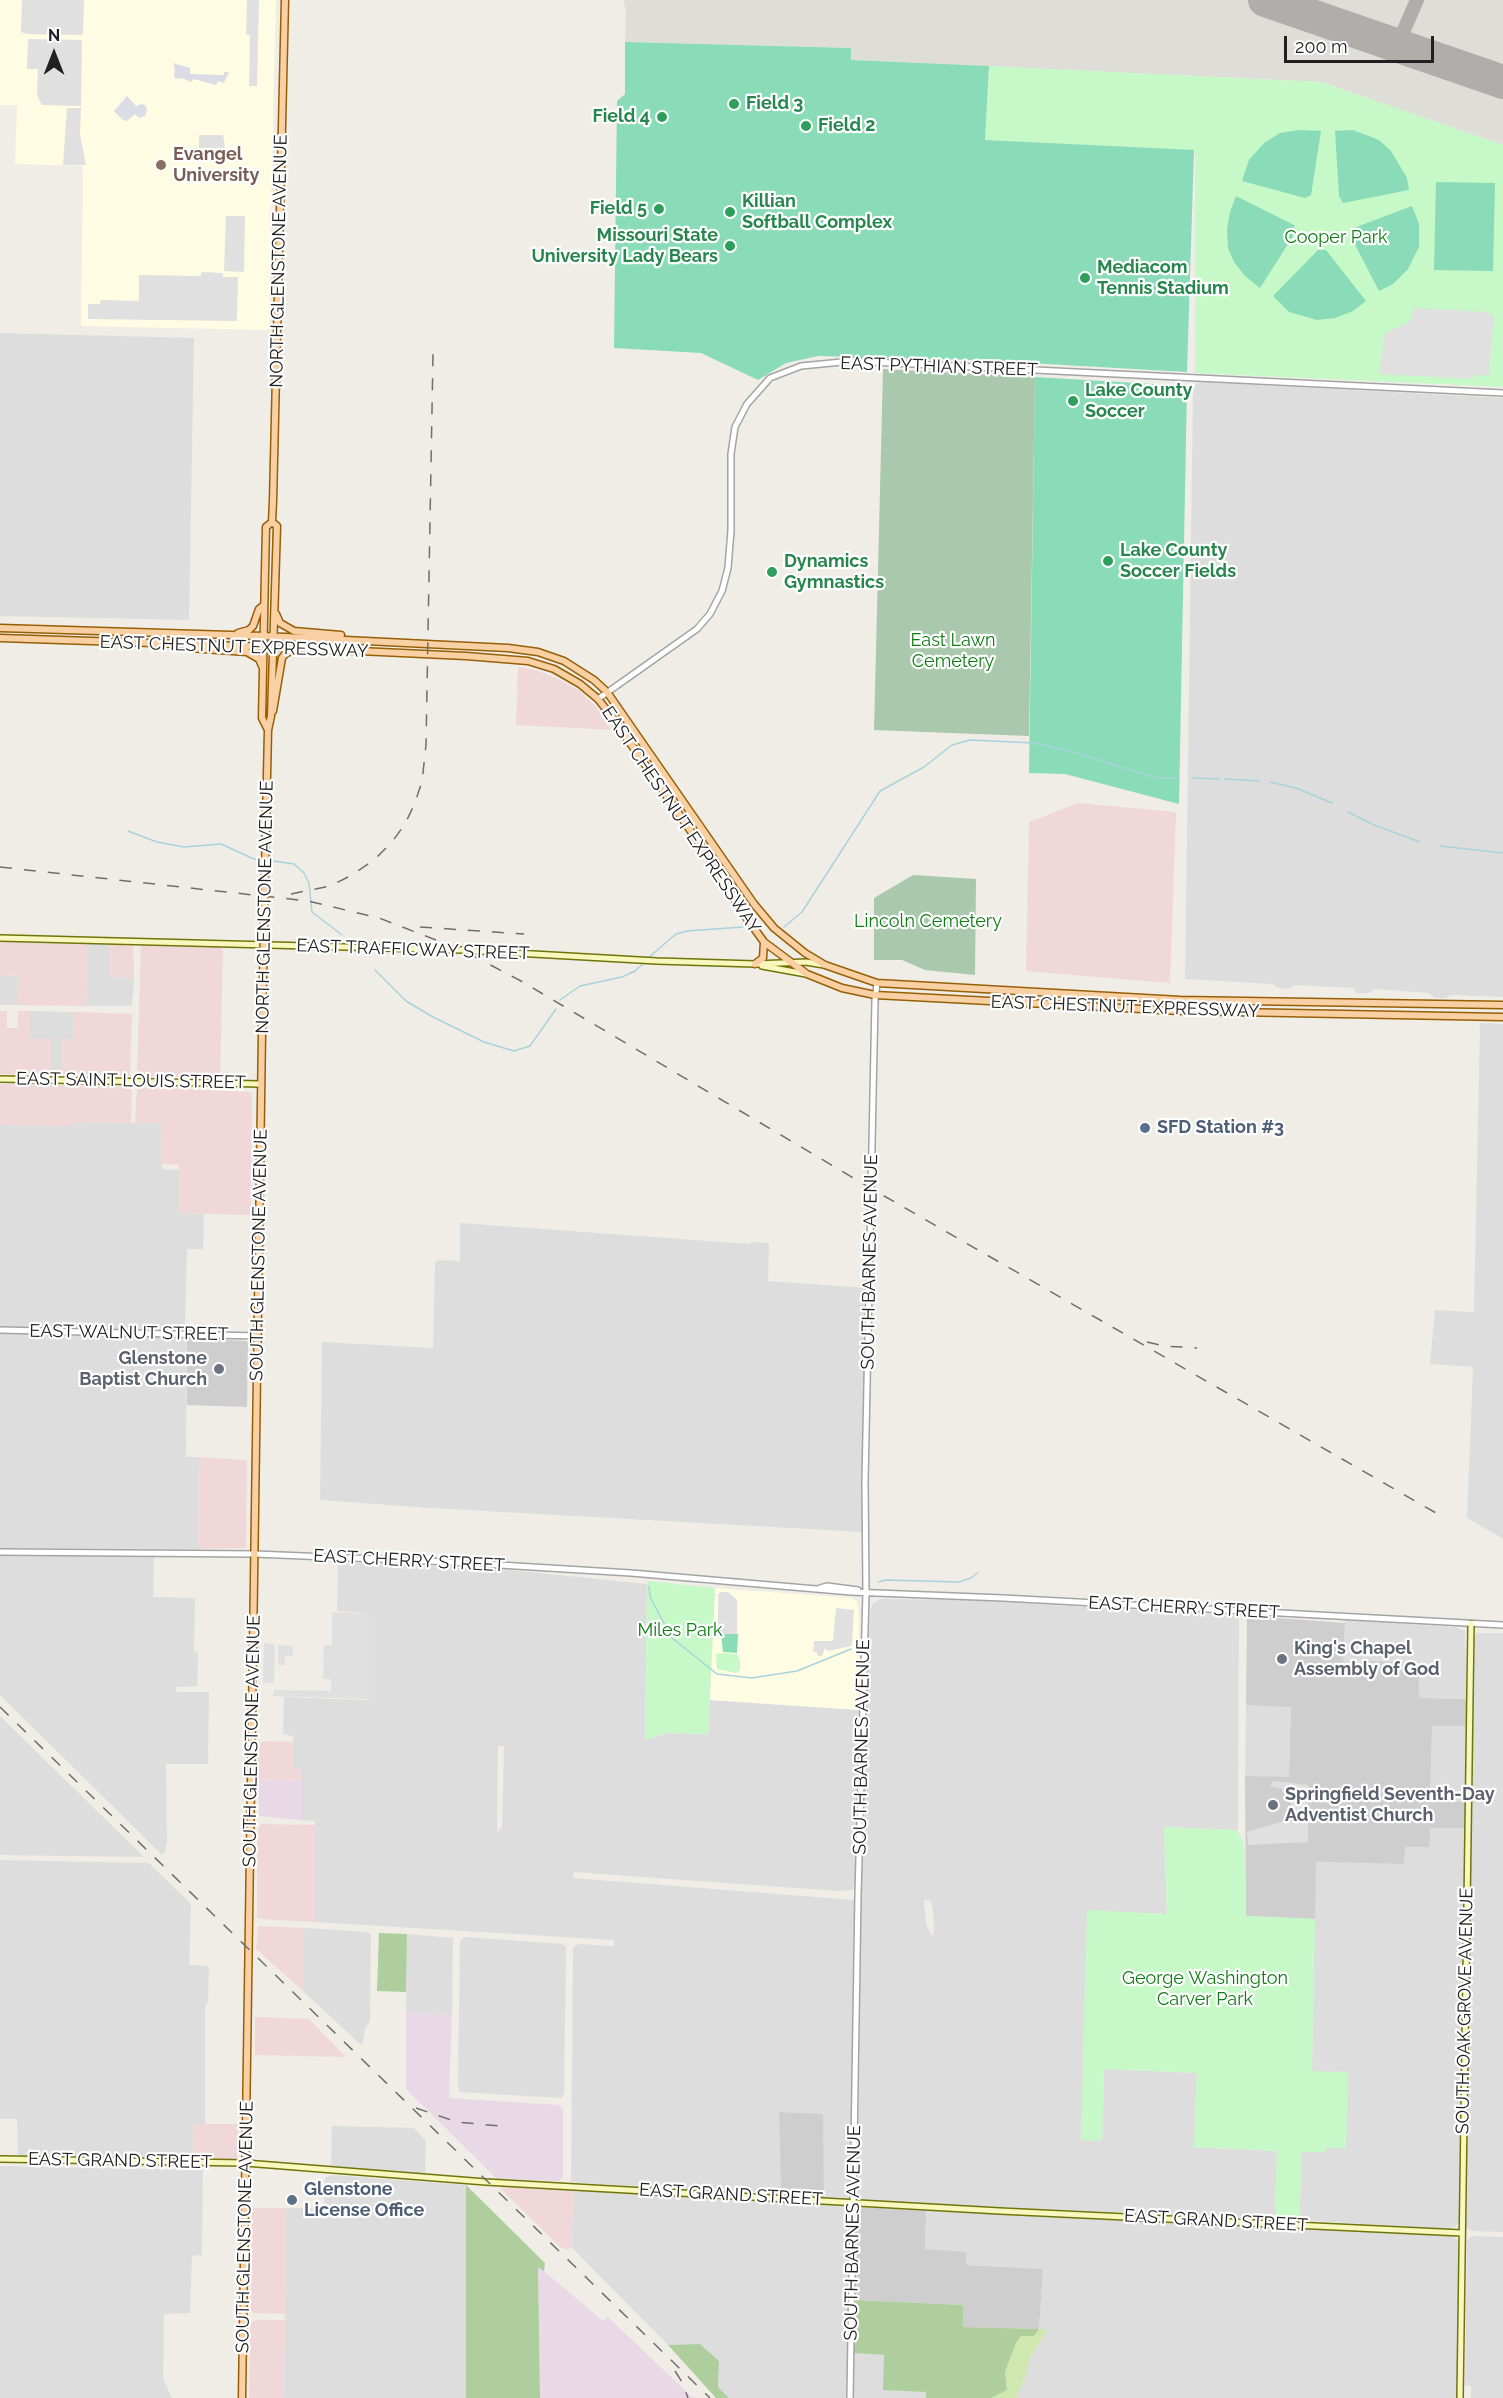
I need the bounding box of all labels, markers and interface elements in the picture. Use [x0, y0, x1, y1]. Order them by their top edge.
north arrow [24, 24, 84, 84]
scale bar [1287, 24, 1437, 62]
text: N [48, 26, 60, 45]
text: 200 m [1295, 36, 1348, 57]
place label: Field 3 [746, 93, 803, 115]
marker: Field 3 [727, 97, 741, 111]
place label: Field 4 [592, 106, 650, 128]
marker: Field 4 [655, 110, 669, 124]
place label: Field 2 [818, 115, 875, 137]
marker: Field 2 [799, 119, 813, 133]
street label: NORTH GLENSTONE AVENUE [266, 134, 292, 388]
place label: Evangel University [173, 144, 259, 186]
marker: Evangel University [154, 158, 168, 172]
place label: Killian Softball Complex [742, 191, 892, 234]
place label: Field 5 [590, 198, 647, 220]
marker: Field 5 [652, 202, 666, 216]
marker: Killian Softball Complex [723, 205, 737, 219]
place label: Missouri State University Lady Bears [531, 225, 718, 268]
park label: Cooper Park [1284, 227, 1388, 249]
marker: Missouri State University Lady Bears [723, 239, 737, 253]
place label: Mediacom Tennis Stadium [1097, 257, 1229, 300]
marker: Mediacom Tennis Stadium [1078, 271, 1092, 285]
street label: EAST PYTHIAN STREET [840, 353, 1038, 381]
place label: Lake County Soccer [1085, 380, 1192, 422]
marker: Lake County Soccer [1066, 394, 1080, 408]
place label: Lake County Soccer Fields [1120, 540, 1236, 582]
place label: Dynamics Gymnastics [784, 551, 884, 594]
marker: Lake County Soccer Fields [1101, 554, 1115, 568]
marker: Dynamics Gymnastics [765, 565, 779, 579]
park label: East Lawn Cemetery [910, 630, 996, 672]
street label: EAST CHESTNUT EXPRESSWAY [99, 632, 369, 662]
street label: EAST CHESTNUT EXPRESSWAY [597, 703, 765, 937]
street label: NORTH GLENSTONE AVENUE [252, 780, 278, 1034]
park label: Lincoln Cemetery [854, 911, 1002, 933]
street label: EAST TRAFFICWAY STREET [296, 935, 530, 965]
street label: EAST CHESTNUT EXPRESSWAY [990, 992, 1260, 1022]
street label: EAST SAINT LOUIS STREET [16, 1068, 246, 1094]
place label: SFD Station #3 [1157, 1117, 1284, 1139]
marker: SFD Station #3 [1138, 1121, 1152, 1135]
street label: SOUTH GLENSTONE AVENUE [246, 1129, 272, 1381]
street label: SOUTH BARNES AVENUE [857, 1154, 883, 1370]
street label: EAST WALNUT STREET [29, 1320, 229, 1346]
place label: Glenstone Baptist Church [79, 1348, 207, 1390]
marker: Glenstone Baptist Church [212, 1362, 226, 1376]
street label: EAST CHERRY STREET [313, 1545, 505, 1577]
street label: EAST CHERRY STREET [1088, 1592, 1280, 1624]
street label: SOUTH GLENSTONE AVENUE [239, 1615, 265, 1867]
park label: Miles Park [637, 1620, 723, 1642]
place label: King's Chapel Assembly of God [1294, 1638, 1440, 1680]
street label: SOUTH BARNES AVENUE [849, 1639, 875, 1855]
marker: King's Chapel Assembly of God [1275, 1652, 1289, 1666]
place label: Springfield Seventh-Day Adventist Church [1285, 1784, 1495, 1826]
marker: Springfield Seventh-Day Adventist Church [1266, 1798, 1280, 1812]
street label: SOUTH OAK GROVE AVENUE [1452, 1888, 1478, 2134]
park label: George Washington Carver Park [1122, 1968, 1288, 2010]
street label: SOUTH GLENSTONE AVENUE [232, 2101, 258, 2353]
street label: SOUTH BARNES AVENUE [840, 2125, 866, 2341]
street label: EAST GRAND STREET [28, 2149, 212, 2173]
place label: Glenstone License Office [304, 2179, 424, 2222]
street label: EAST GRAND STREET [639, 2179, 823, 2211]
marker: Glenstone License Office [285, 2193, 299, 2207]
street label: EAST GRAND STREET [1124, 2205, 1308, 2237]

